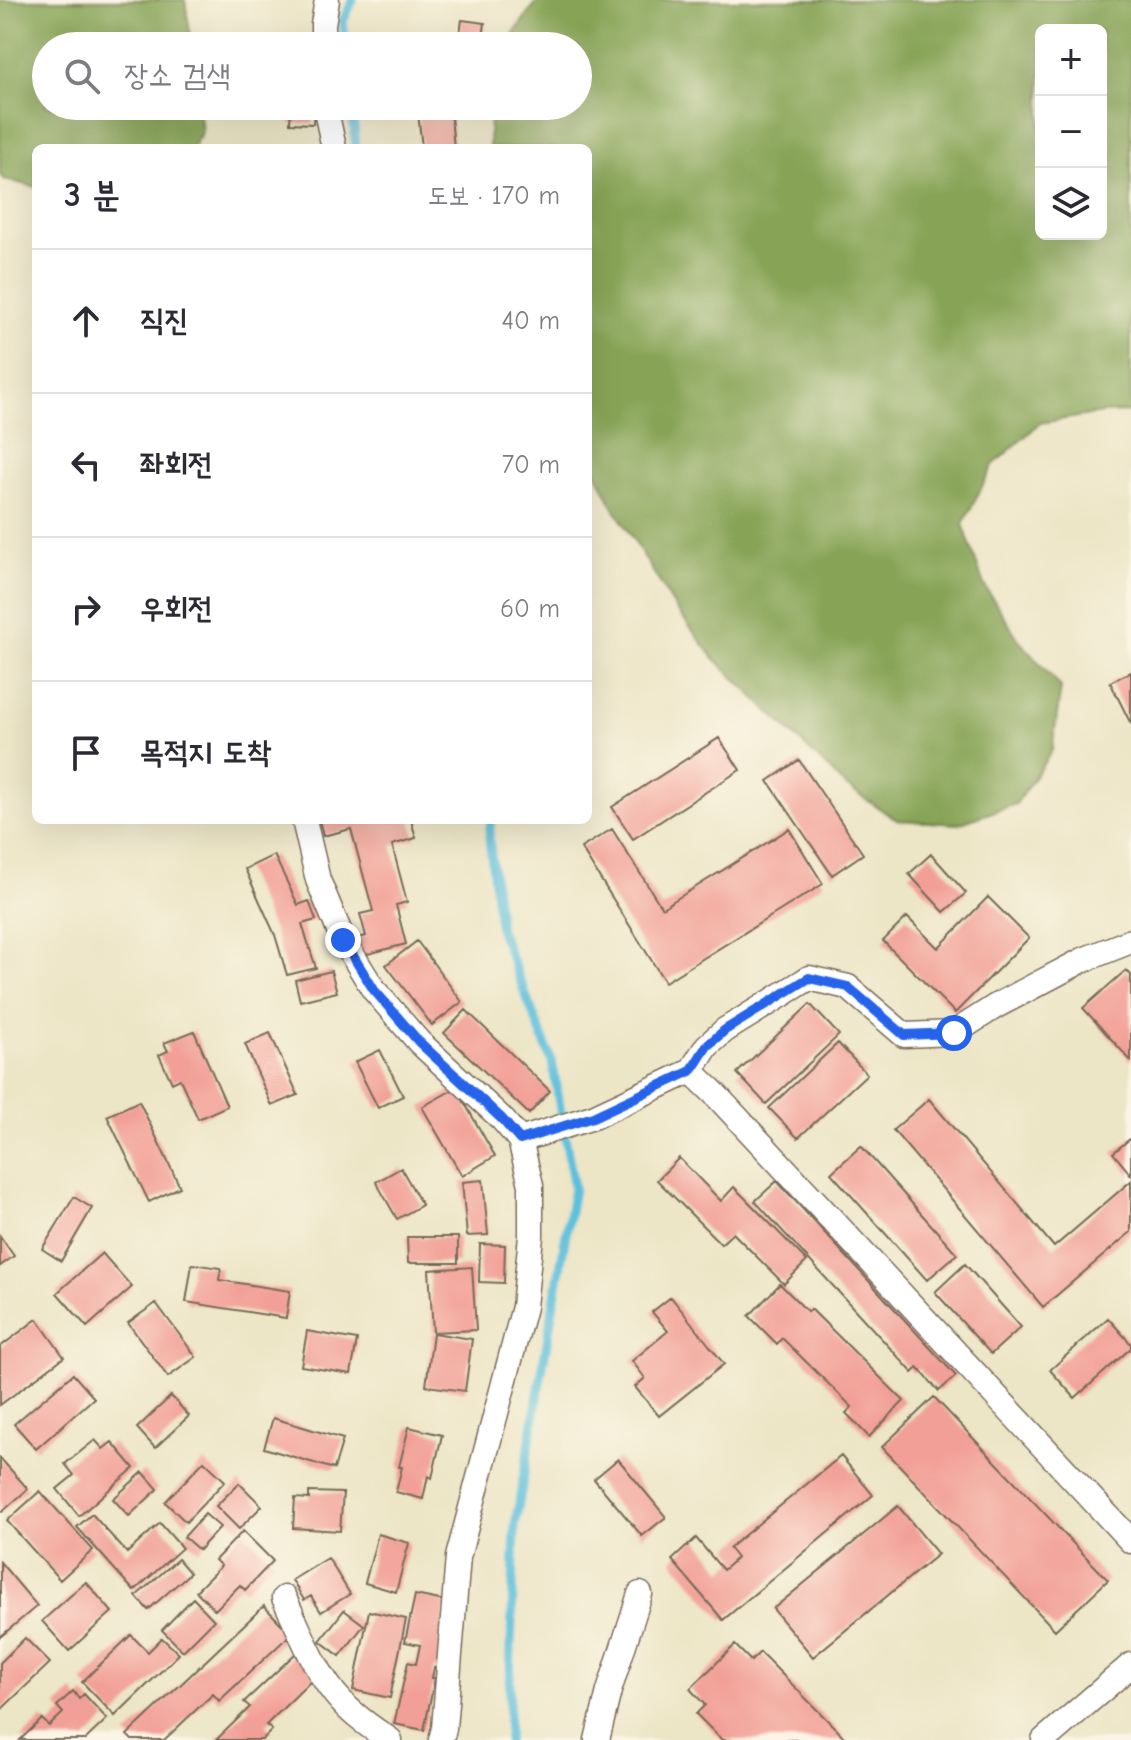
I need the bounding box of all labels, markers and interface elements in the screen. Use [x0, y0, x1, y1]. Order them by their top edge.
map controls [1035, 24, 1107, 240]
button: + [1035, 24, 1107, 96]
search box [32, 32, 592, 120]
icon: search [60, 54, 104, 98]
text: 장소 검색 [124, 58, 231, 93]
button: − [1035, 96, 1107, 168]
button: layers [1035, 168, 1107, 240]
text: 3 분 [64, 175, 120, 215]
text: 도보 · 170 m [428, 181, 560, 211]
icon: ahead [64, 299, 108, 343]
text: 직진 [140, 303, 188, 338]
text: 40 m [501, 306, 560, 336]
icon: left [64, 443, 108, 487]
text: 좌회전 [140, 447, 212, 482]
text: 70 m [502, 450, 560, 480]
icon: right [64, 587, 108, 631]
text: 우회전 [140, 591, 212, 626]
text: 60 m [500, 594, 560, 624]
icon: arrive [64, 731, 108, 775]
text: 목적지 도착 [140, 735, 271, 770]
route end [325, 922, 361, 958]
route start [936, 1015, 972, 1051]

